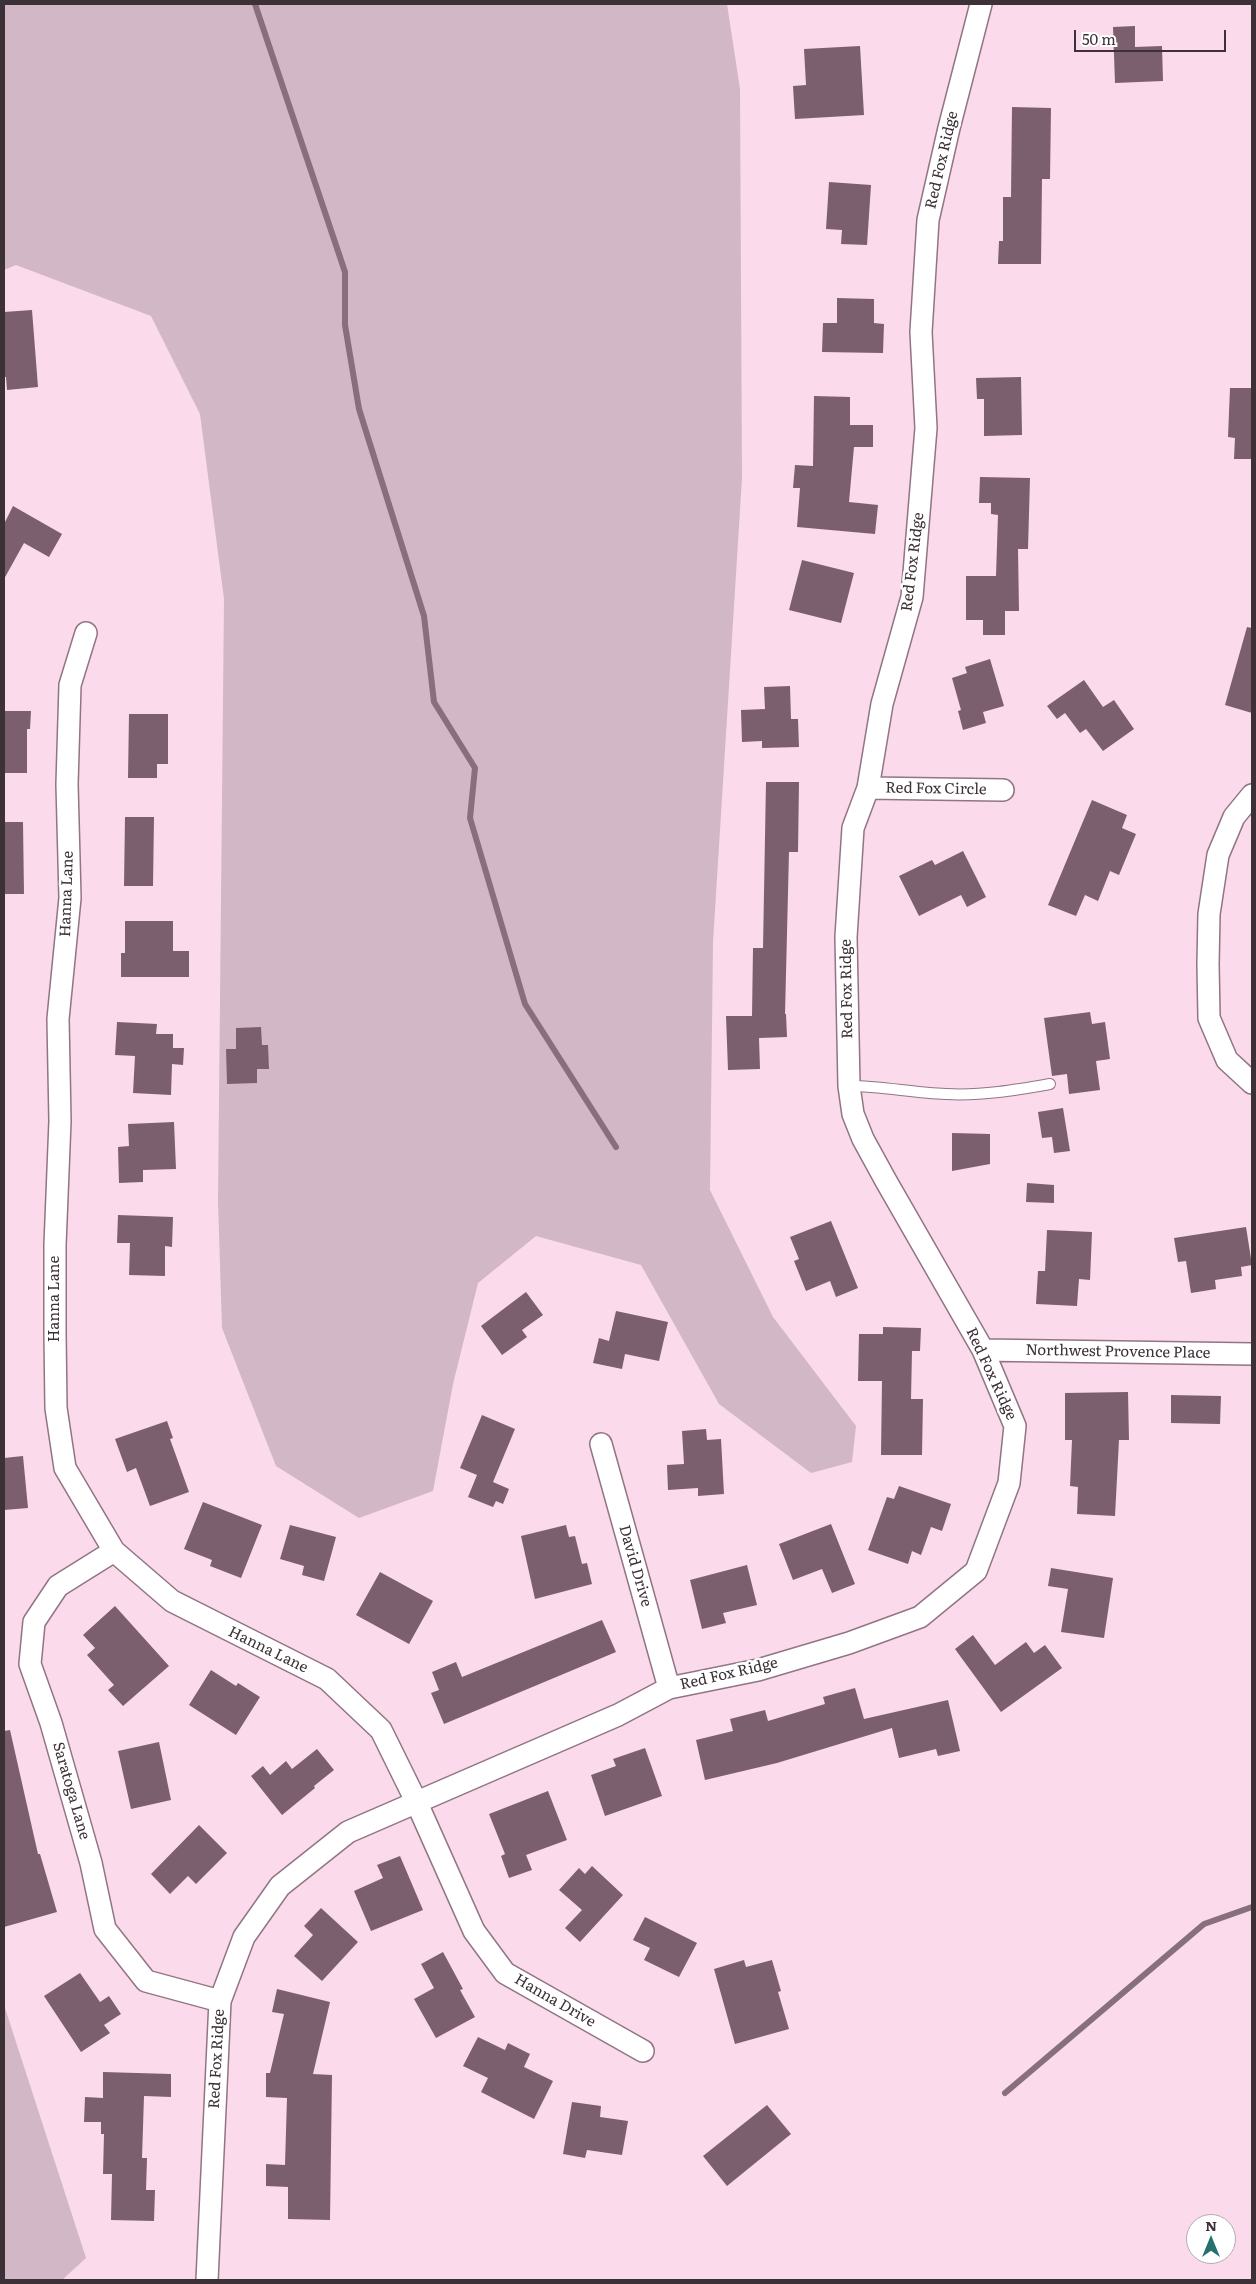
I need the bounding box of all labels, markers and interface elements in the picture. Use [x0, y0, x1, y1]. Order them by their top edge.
scale bar [1076, 20, 1228, 52]
text: 50 m [1082, 27, 1116, 50]
street label: Red Fox Ridge [922, 109, 962, 211]
street label: Red Fox Ridge [898, 511, 928, 613]
street label: Red Fox Circle [885, 779, 987, 799]
street label: Hanna Lane [56, 850, 78, 938]
street label: Red Fox Ridge [837, 939, 857, 1039]
street label: Hanna Lane [46, 1256, 64, 1342]
street label: Red Fox Ridge [962, 1325, 1020, 1423]
street label: Northwest Provence Place [1025, 1341, 1211, 1363]
street label: David Drive [615, 1523, 655, 1609]
street label: Hanna Lane [225, 1623, 311, 1677]
street label: Red Fox Ridge [678, 1654, 780, 1694]
street label: Saratoga Lane [48, 1740, 94, 1842]
street label: Hanna Drive [511, 1971, 599, 2031]
street label: Red Fox Ridge [205, 2009, 229, 2109]
north arrow [1186, 2214, 1236, 2264]
text: N [1205, 2215, 1217, 2235]

